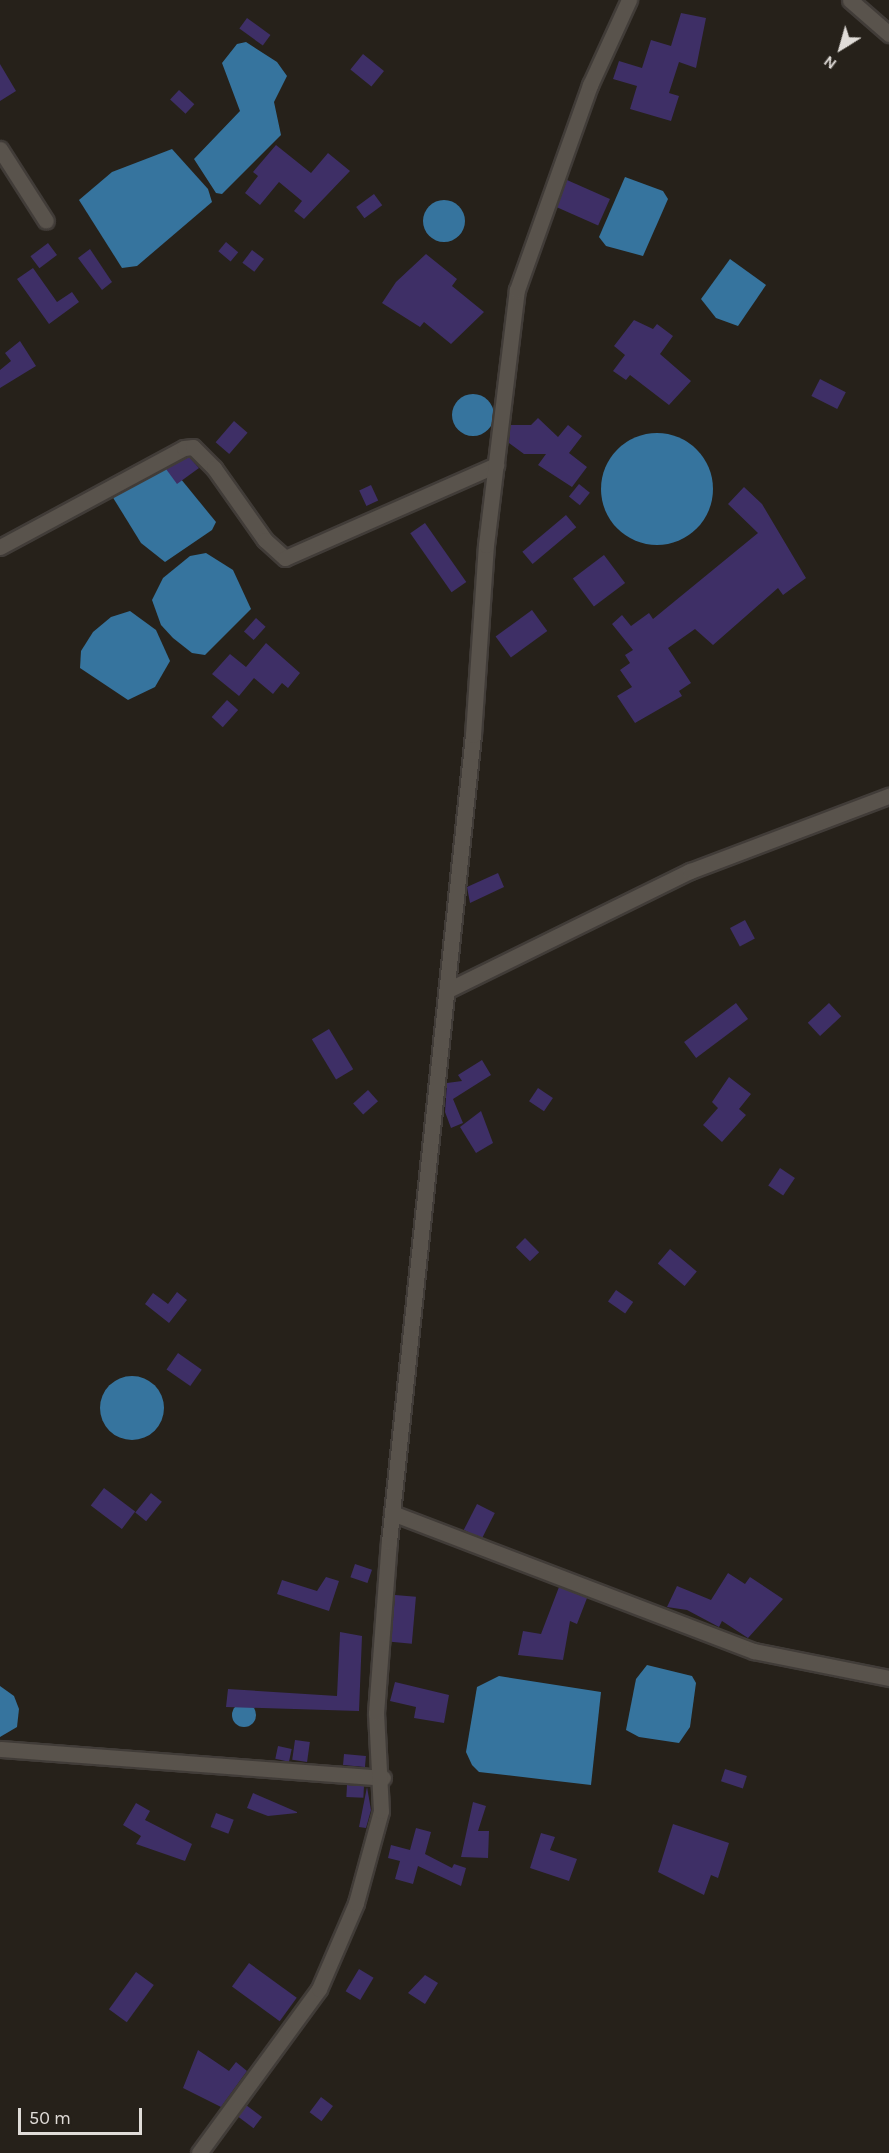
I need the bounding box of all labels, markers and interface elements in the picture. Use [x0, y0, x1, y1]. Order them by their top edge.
north arrow [811, 18, 871, 78]
text: N [820, 52, 840, 74]
scale bar [21, 2096, 146, 2134]
text: 50 m [29, 2107, 71, 2129]

